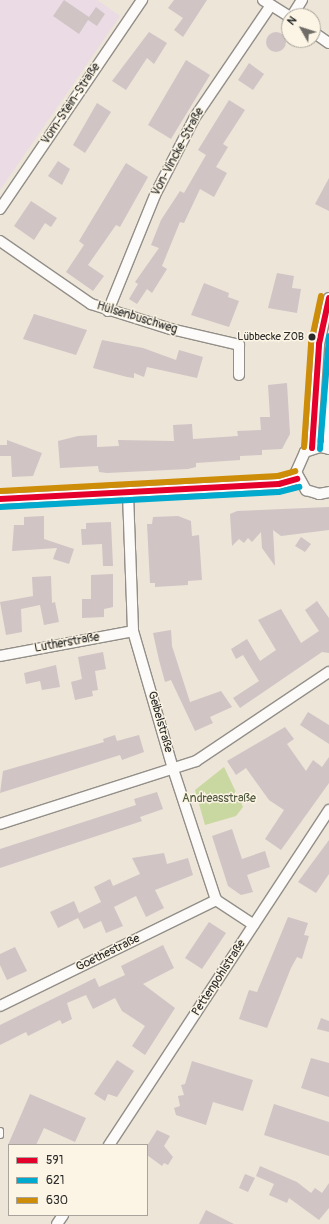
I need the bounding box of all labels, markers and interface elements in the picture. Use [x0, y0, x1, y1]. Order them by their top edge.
north arrow [281, 8, 321, 48]
text: N [285, 14, 299, 28]
street label: Vom-Stein-Straße [39, 61, 103, 147]
street label: Von-Vincke-Straße [149, 105, 207, 199]
street label: Hülsenbuschweg [95, 299, 179, 337]
place label: Lübbecke ZOB [237, 330, 304, 344]
marker: Lübbecke ZOB [307, 332, 317, 342]
street label: Lutherstraße [33, 630, 101, 656]
street label: Geibelstraße [144, 690, 176, 754]
park label: Andreasstraße [182, 792, 256, 806]
street label: Goethestraße [74, 931, 142, 975]
street label: Pettenpohlstraße [189, 937, 249, 1019]
legend [8, 1144, 148, 1216]
text: 591 [46, 1153, 63, 1168]
text: 621 [46, 1173, 64, 1188]
text: 630 [46, 1193, 68, 1208]

